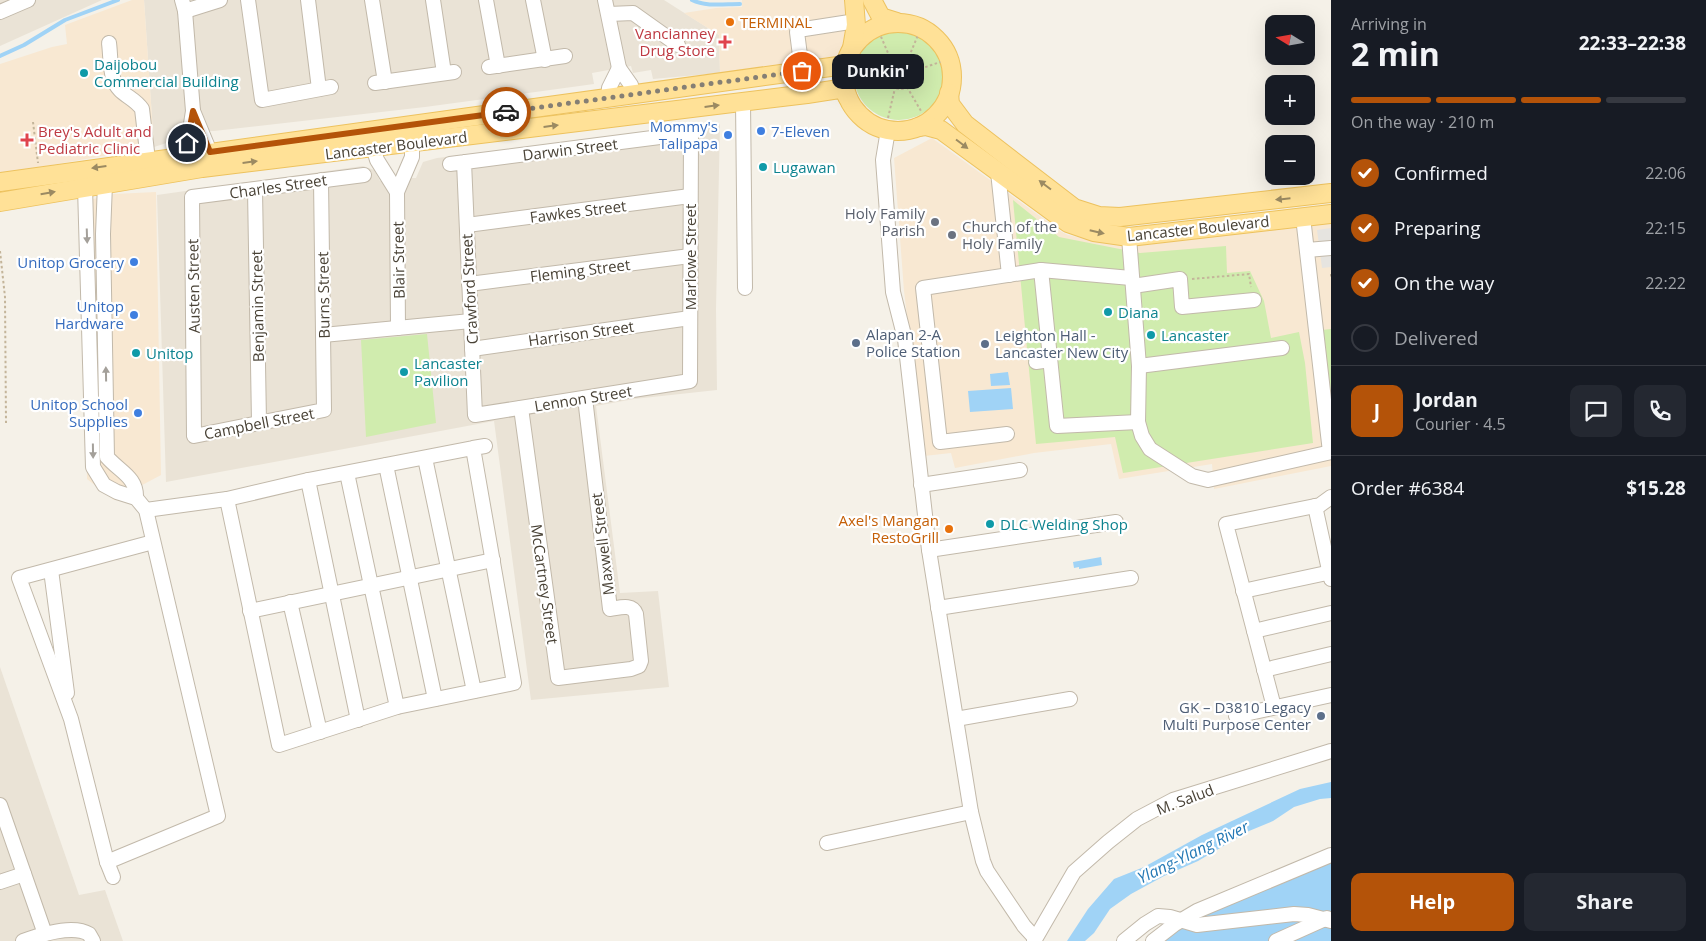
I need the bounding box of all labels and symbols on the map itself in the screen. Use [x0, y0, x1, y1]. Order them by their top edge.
place label: TERMINAL [740, 12, 812, 32]
north arrow [1265, 15, 1315, 65]
marker: TERMINAL [724, 16, 736, 28]
place label: Vancianney Drug Store [635, 23, 715, 60]
marker: Vancianney Drug Store [719, 36, 731, 48]
pin [781, 50, 823, 92]
place label: Daijobou Commercial Building [94, 54, 239, 91]
callout: Dunkin' [832, 54, 924, 88]
marker: Daijobou Commercial Building [78, 67, 90, 79]
courier [481, 87, 531, 137]
one-way arrow [704, 102, 720, 110]
place label: Mommy's Talipapa [650, 116, 718, 153]
place label: Brey's Adult and Pediatric Clinic [38, 121, 152, 158]
one-way arrow [543, 121, 559, 129]
place label: 7-Eleven [771, 121, 830, 141]
pin [166, 122, 208, 164]
marker: 7-Eleven [755, 125, 767, 137]
street label: Lancaster Boulevard [324, 126, 468, 164]
marker: Mommy's Talipapa [722, 129, 734, 141]
marker: Brey's Adult and Pediatric Clinic [20, 133, 34, 147]
street label: Darwin Street [521, 133, 619, 165]
one-way arrow [955, 139, 968, 150]
place label: Lugawan [773, 157, 836, 177]
one-way arrow [243, 158, 259, 166]
marker: Lugawan [757, 161, 769, 173]
one-way arrow [91, 163, 107, 171]
street label: Charles Street [228, 169, 328, 203]
one-way arrow [1039, 180, 1052, 191]
one-way arrow [40, 189, 56, 197]
street label: Fawkes Street [529, 195, 627, 227]
one-way arrow [1274, 195, 1290, 203]
place label: Holy Family Parish [845, 203, 925, 240]
street label: Marlowe Street [680, 204, 700, 310]
street label: Lancaster Boulevard [1126, 211, 1270, 245]
marker: Holy Family Parish [929, 216, 941, 228]
place label: Church of the Holy Family [962, 216, 1057, 253]
street label: Blair Street [387, 221, 409, 299]
one-way arrow [84, 228, 92, 244]
one-way arrow [1090, 228, 1105, 236]
marker: Church of the Holy Family [946, 229, 958, 241]
street label: Crawford Street [456, 233, 482, 345]
street label: Austen Street [182, 239, 204, 333]
street label: Benjamin Street [246, 250, 268, 362]
street label: Burns Street [312, 251, 334, 339]
place label: Unitop Grocery [17, 252, 124, 272]
street label: Fleming Street [529, 254, 631, 286]
marker: Unitop Grocery [128, 256, 140, 268]
place label: Unitop Hardware [55, 296, 124, 333]
place label: Diana [1118, 302, 1159, 322]
marker: Diana [1102, 306, 1114, 318]
marker: Unitop Hardware [128, 309, 140, 321]
street label: Harrison Street [527, 316, 635, 350]
place label: Alapan 2-A Police Station [866, 324, 960, 361]
place label: Leighton Hall - Lancaster New City [995, 325, 1129, 362]
place label: Lancaster [1161, 325, 1229, 345]
marker: Lancaster [1145, 329, 1157, 341]
marker: Alapan 2-A Police Station [850, 337, 862, 349]
marker: Leighton Hall - Lancaster New City [979, 338, 991, 350]
place label: Unitop [146, 343, 193, 363]
marker: Unitop [130, 347, 142, 359]
place label: Lancaster Pavilion [414, 353, 482, 390]
one-way arrow [101, 365, 109, 381]
marker: Lancaster Pavilion [398, 366, 410, 378]
street label: Lennon Street [533, 380, 633, 416]
place label: Unitop School Supplies [30, 394, 128, 431]
street label: Campbell Street [202, 403, 316, 443]
marker: Unitop School Supplies [132, 407, 144, 419]
one-way arrow [89, 443, 97, 459]
street label: Maxwell Street [586, 492, 618, 596]
place label: Axel's Mangan RestoGrill [838, 510, 939, 547]
place label: DLC Welding Shop [1000, 514, 1128, 534]
marker: DLC Welding Shop [984, 518, 996, 530]
street label: McCartney Street [527, 523, 563, 645]
marker: Axel's Mangan RestoGrill [943, 523, 955, 535]
place label: GK – D3810 Legacy Multi Purpose Center [1163, 697, 1311, 734]
marker: GK – D3810 Legacy Multi Purpose Center [1315, 710, 1327, 722]
street label: M. Salud [1153, 779, 1217, 819]
water label: Ylang-Ylang River [1134, 815, 1253, 889]

